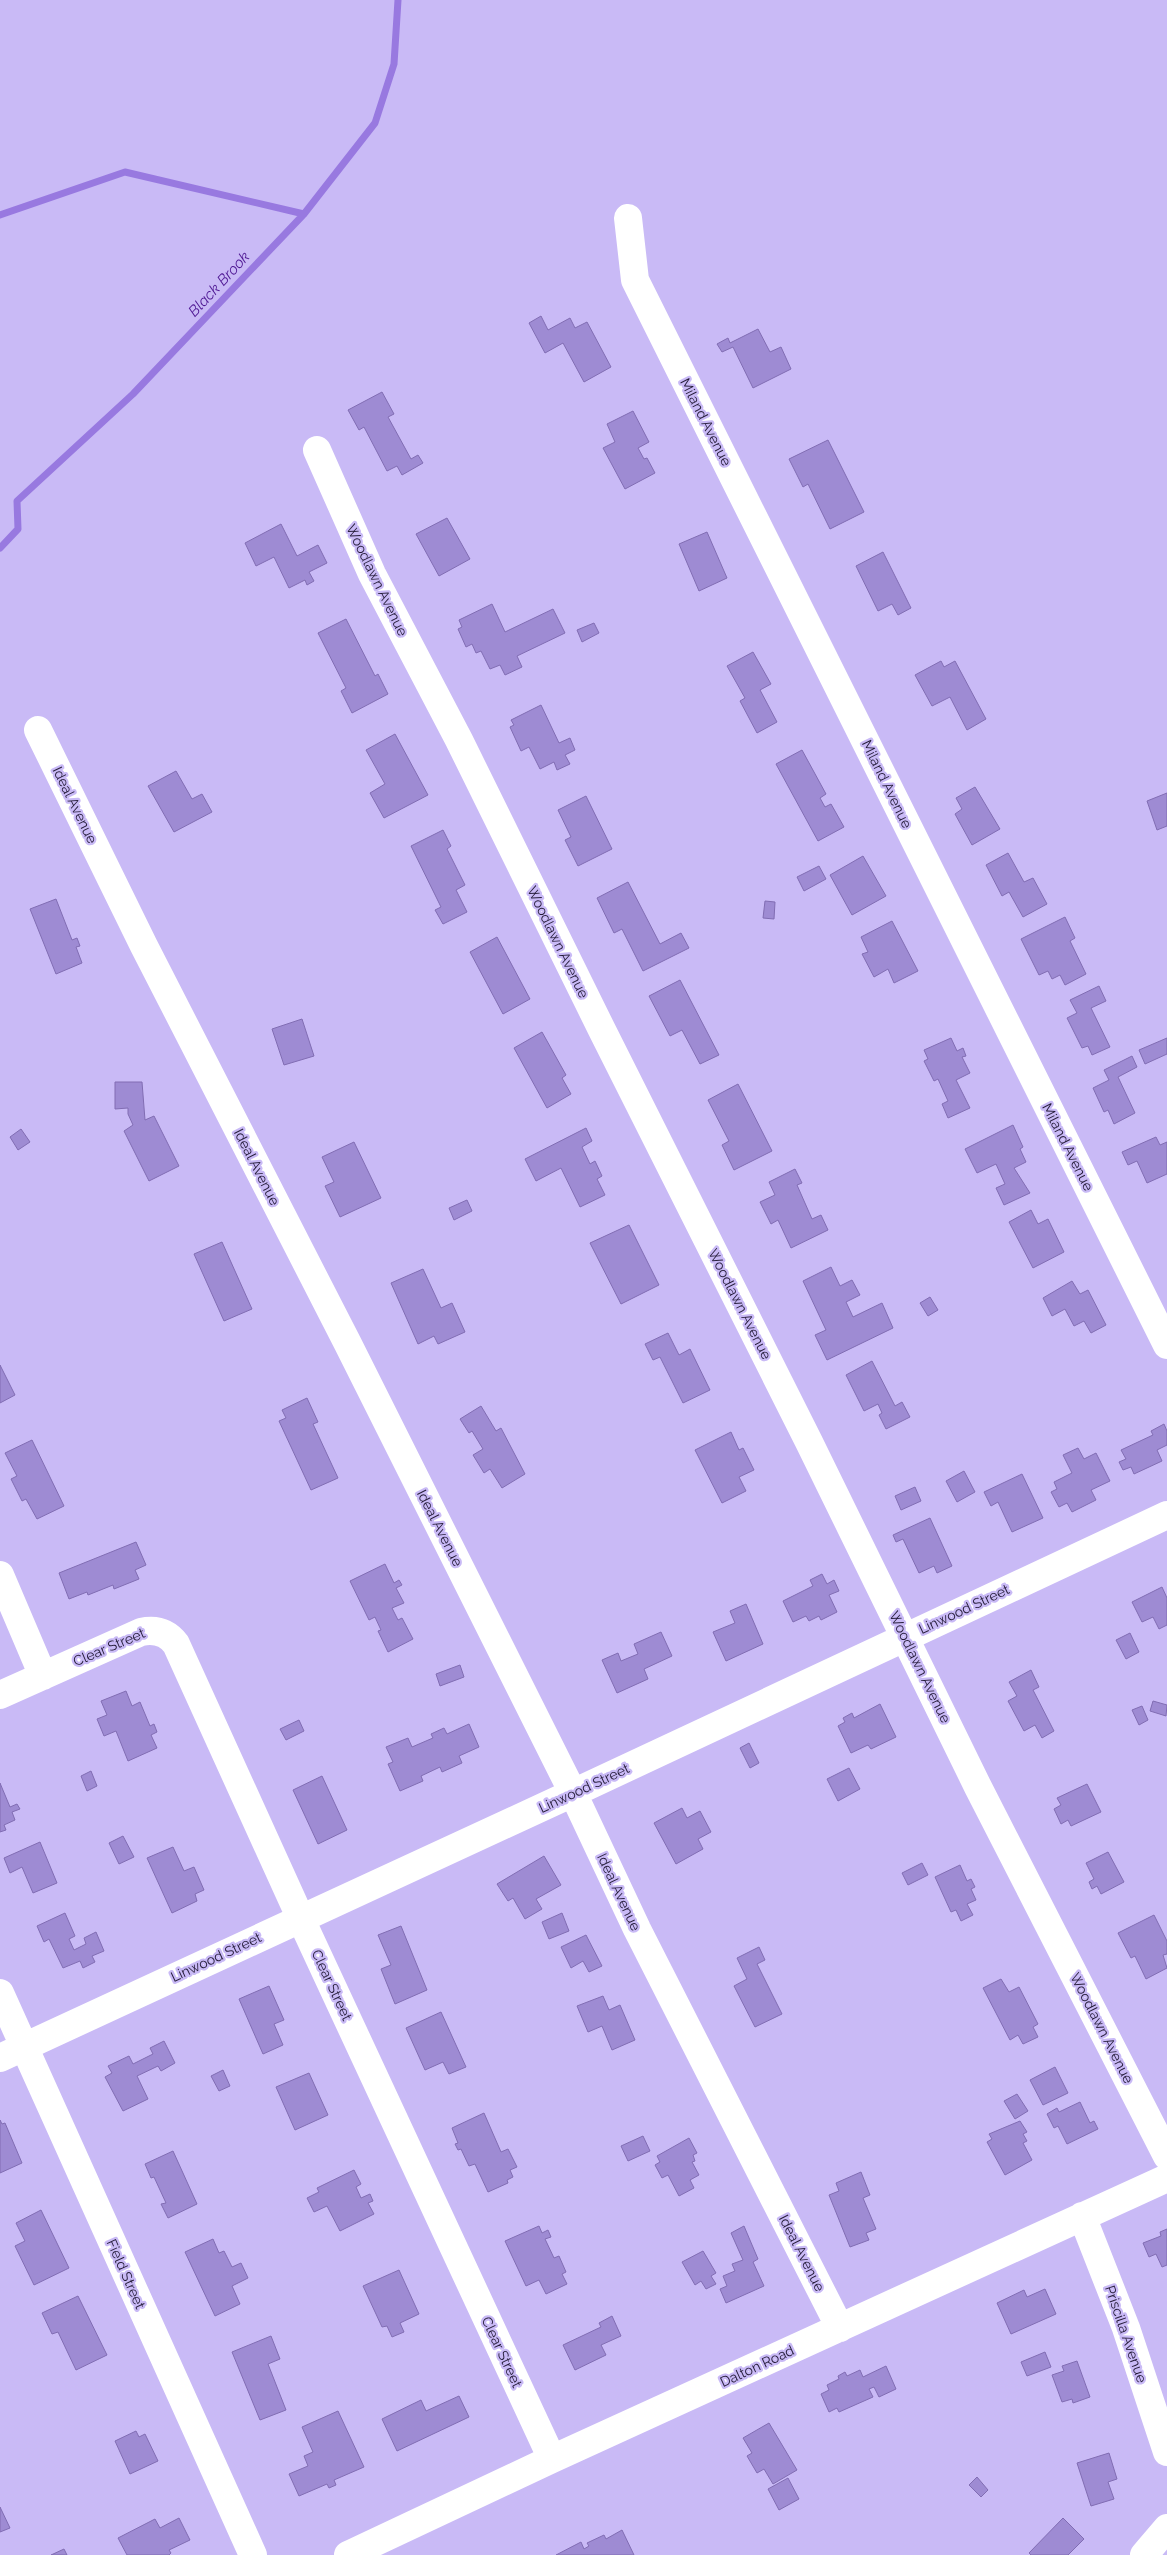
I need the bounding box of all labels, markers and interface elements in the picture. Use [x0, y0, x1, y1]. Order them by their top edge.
water label: Black Brook [184, 248, 254, 320]
street label: Miland Avenue [677, 376, 735, 468]
street label: Woodlawn Avenue [343, 522, 411, 638]
street label: Miland Avenue [859, 737, 915, 831]
street label: Ideal Avenue [49, 764, 101, 846]
street label: Woodlawn Avenue [524, 884, 592, 1000]
street label: Miland Avenue [1039, 1101, 1097, 1193]
street label: Ideal Avenue [231, 1126, 283, 1208]
street label: Woodlawn Avenue [705, 1246, 775, 1362]
street label: Ideal Avenue [414, 1487, 466, 1569]
street label: Linwood Street [916, 1581, 1012, 1637]
street label: Woodlawn Avenue [886, 1609, 954, 1725]
street label: Clear Street [71, 1625, 147, 1669]
street label: Linwood Street [536, 1760, 632, 1816]
street label: Ideal Avenue [594, 1851, 644, 1933]
street label: Linwood Street [168, 1929, 264, 1985]
street label: Clear Street [309, 1947, 355, 2023]
street label: Woodlawn Avenue [1067, 1970, 1137, 2086]
street label: Ideal Avenue [776, 2212, 828, 2294]
street label: Field Street [104, 2237, 149, 2312]
street label: Priscilla Avenue [1102, 2283, 1150, 2385]
street label: Clear Street [479, 2314, 525, 2390]
street label: Dalton Road [718, 2342, 796, 2390]

